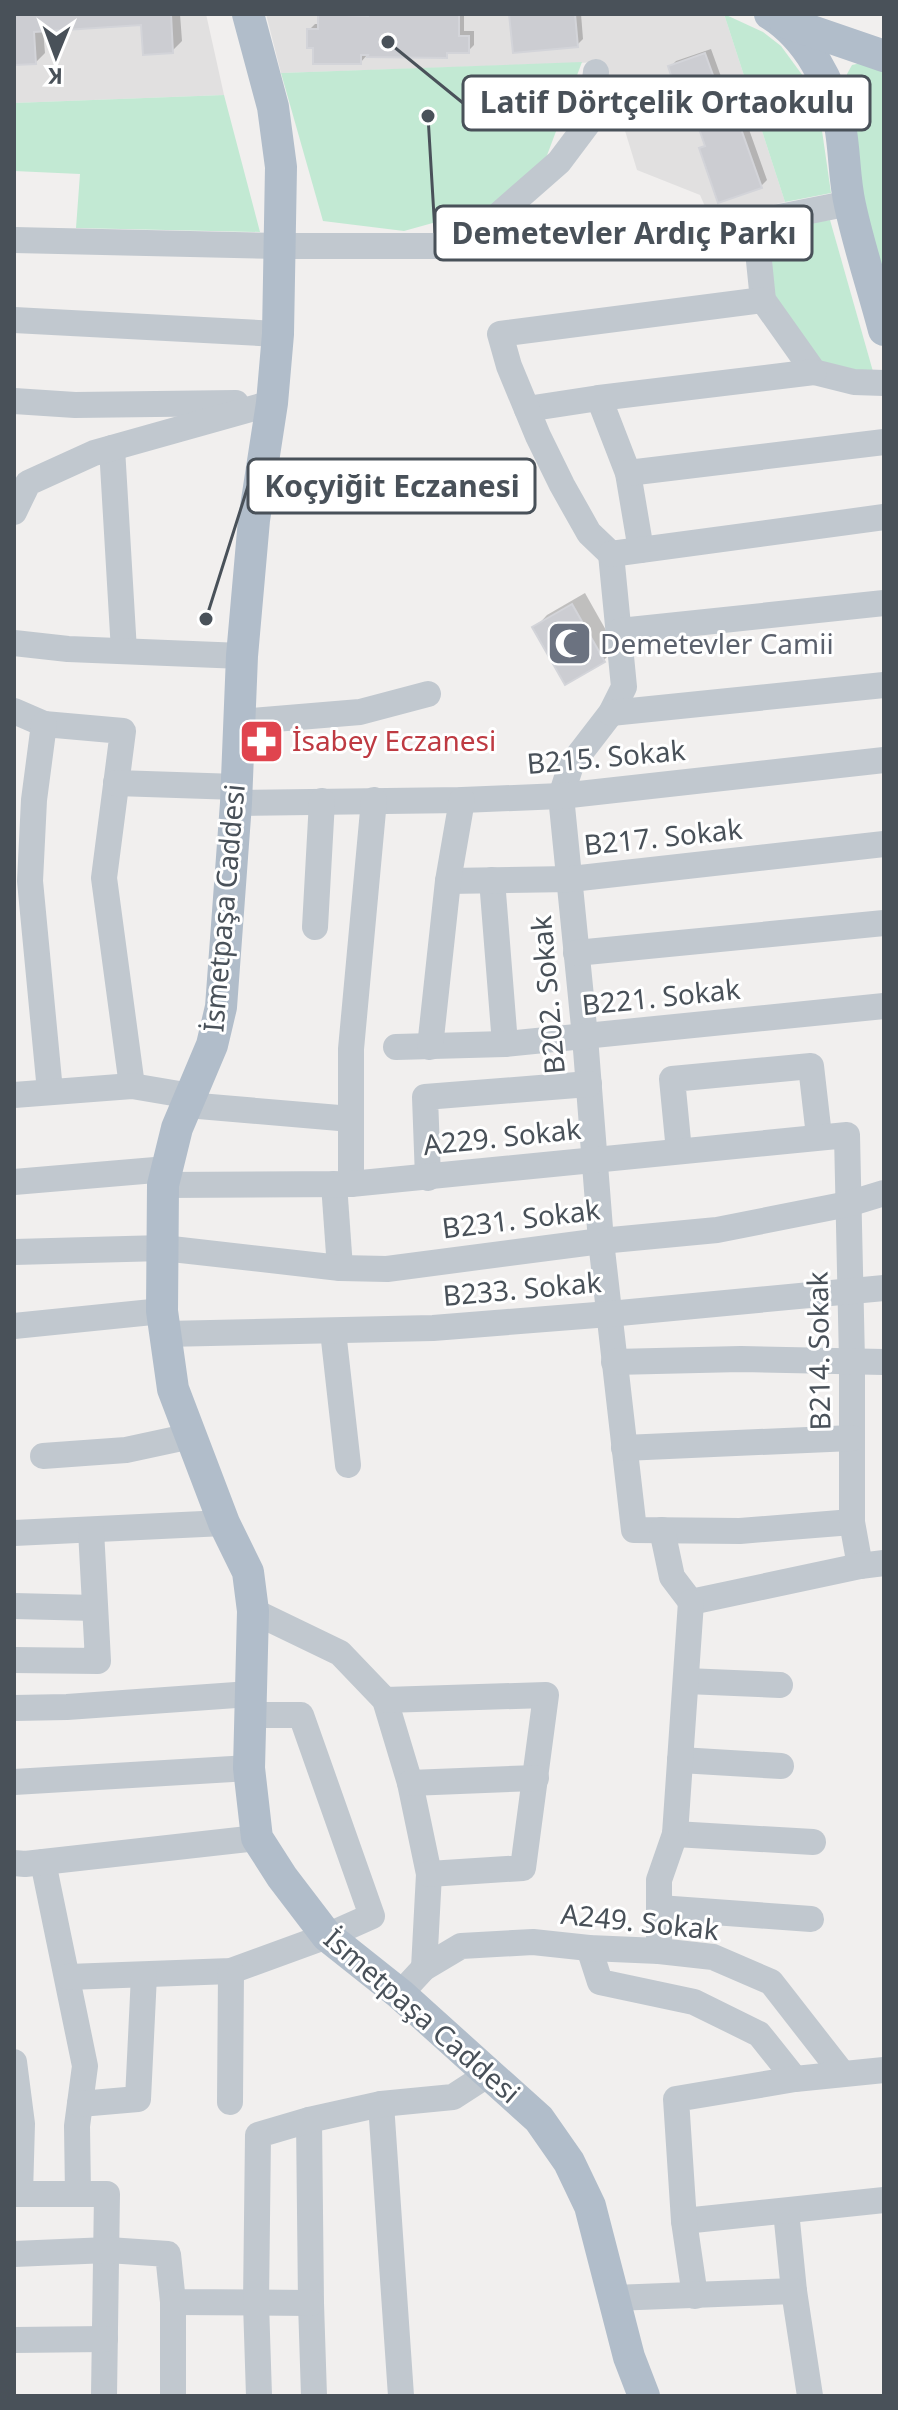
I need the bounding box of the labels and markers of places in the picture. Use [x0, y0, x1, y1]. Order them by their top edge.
callout: Latif Dörtçelik Ortaokulu [463, 76, 870, 130]
callout: Demetevler Ardıç Parkı [435, 206, 812, 260]
callout: Koçyiğit Eczanesi [248, 459, 535, 513]
mosque icon: Demetevler Camii [545, 620, 593, 668]
place label: Demetevler Camii [600, 624, 834, 662]
pharmacy icon: İsabey Eczanesi [237, 717, 285, 765]
place label: İsabey Eczanesi [292, 721, 496, 759]

